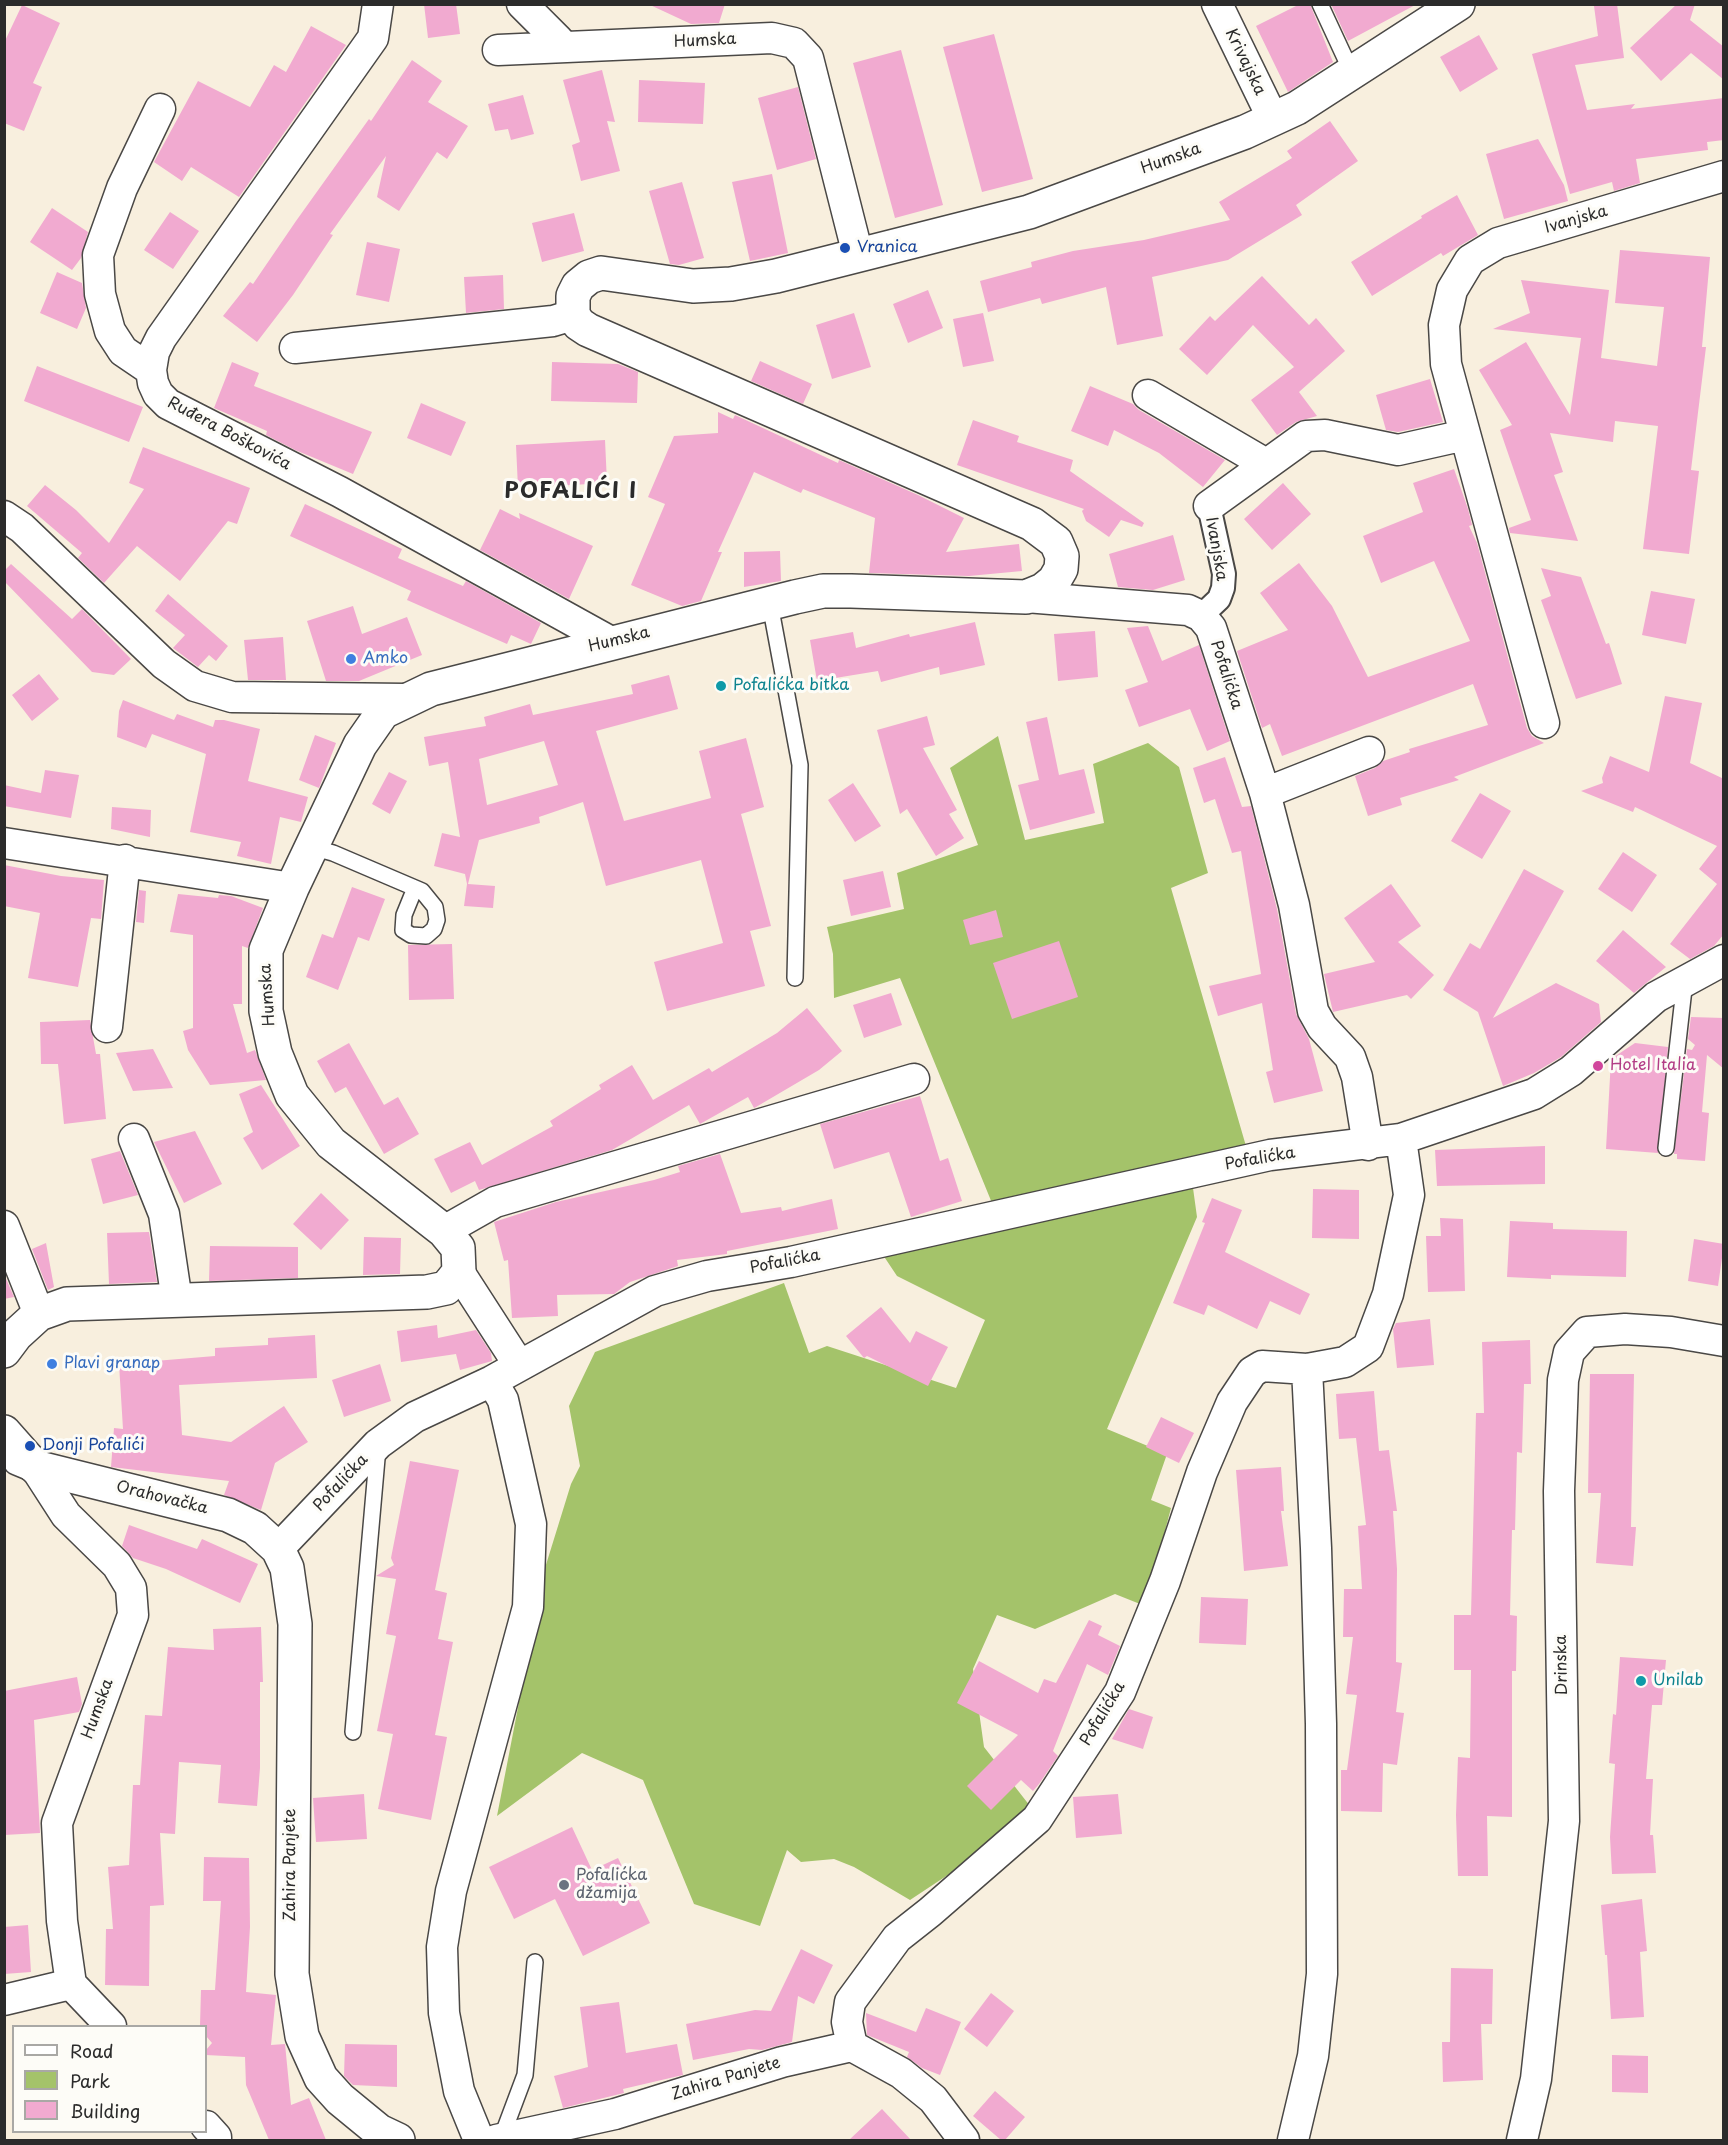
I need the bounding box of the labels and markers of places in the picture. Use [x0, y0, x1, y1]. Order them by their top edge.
place label: Vranica [857, 238, 918, 258]
marker: Vranica [838, 241, 852, 255]
place label: Amko [363, 649, 408, 669]
marker: Amko [344, 652, 358, 666]
place label: Pofalićka bitka [733, 676, 849, 696]
marker: Pofalićka bitka [714, 679, 728, 693]
place label: Hotel Italia [1610, 1056, 1696, 1076]
marker: Hotel Italia [1591, 1059, 1605, 1073]
place label: Plavi granap [64, 1354, 160, 1374]
marker: Plavi granap [45, 1357, 59, 1371]
place label: Donji Pofalići [42, 1436, 145, 1456]
marker: Donji Pofalići [23, 1439, 37, 1453]
place label: Unilab [1653, 1671, 1703, 1691]
marker: Unilab [1634, 1674, 1648, 1688]
place label: Pofalićka džamija [576, 1866, 647, 1904]
marker: Pofalićka džamija [557, 1878, 571, 1892]

